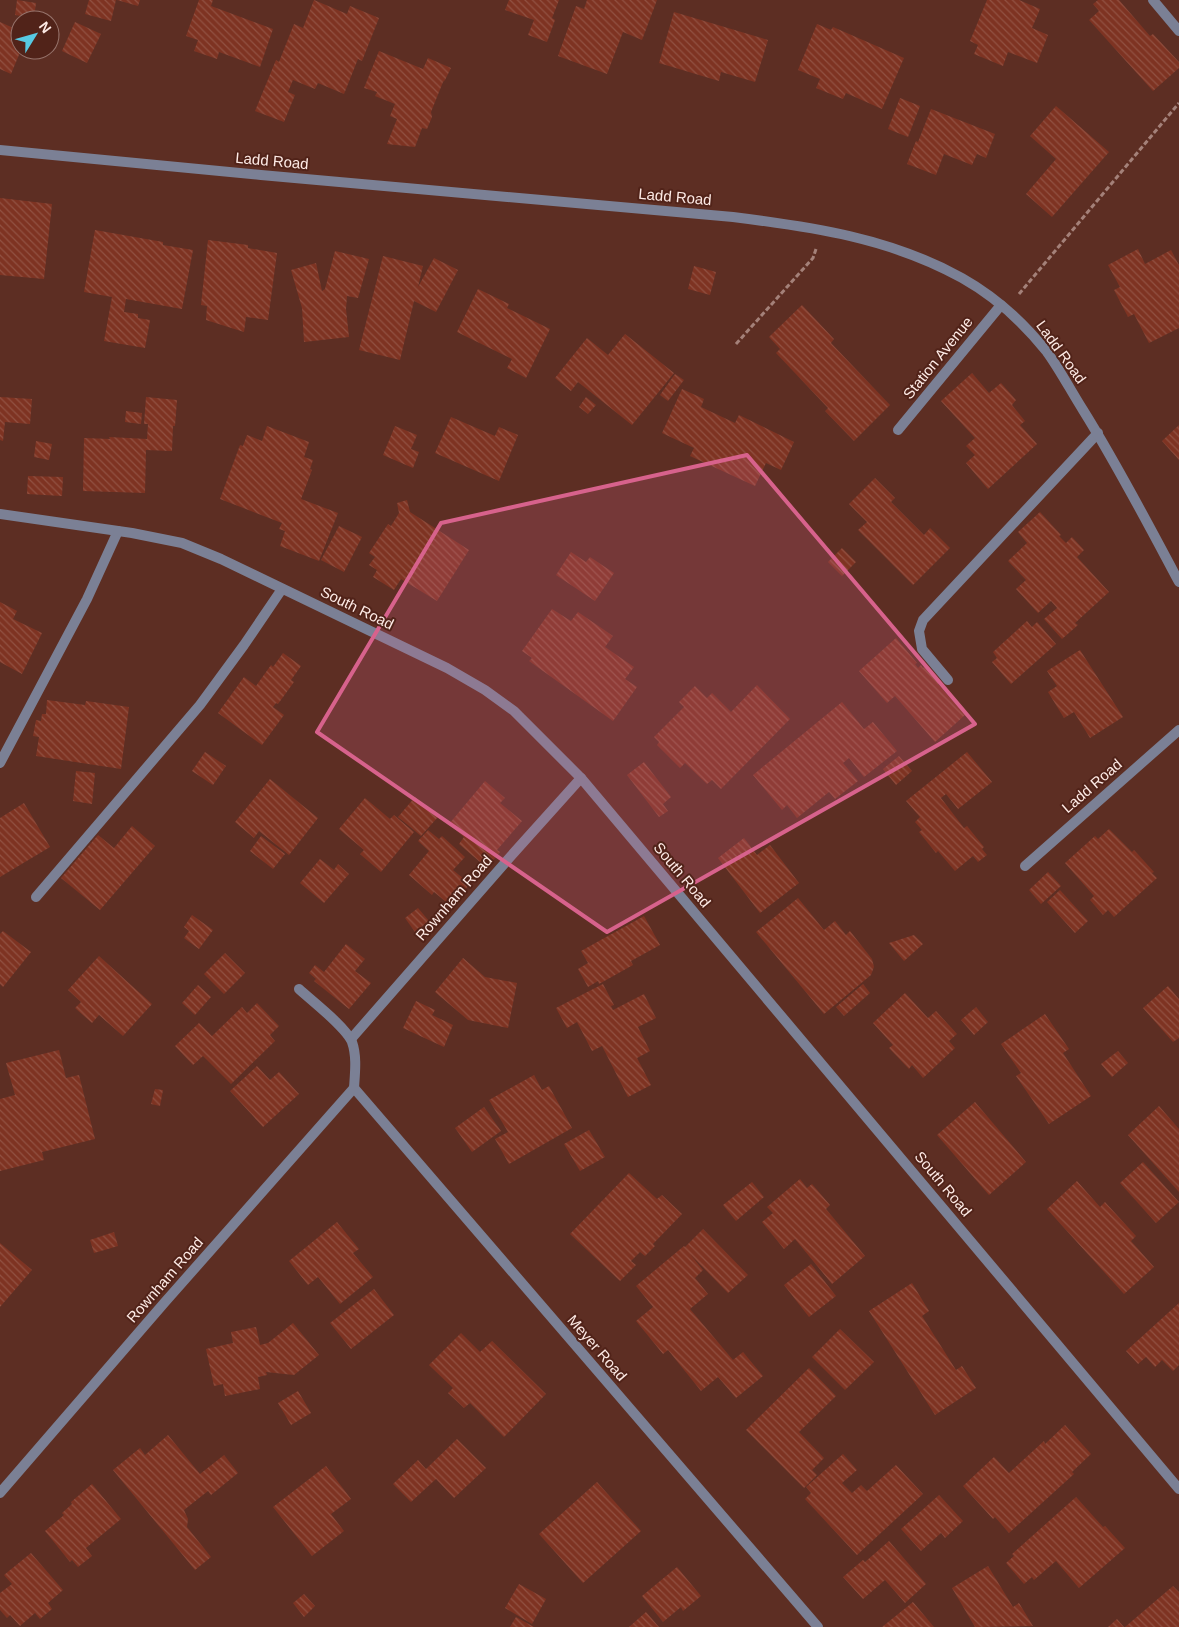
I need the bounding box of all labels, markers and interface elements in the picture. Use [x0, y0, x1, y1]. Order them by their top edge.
north arrow [10, 10, 60, 60]
text: N [36, 18, 55, 36]
street label: Ladd Road [235, 149, 309, 172]
street label: Ladd Road [638, 185, 712, 208]
street label: Station Avenue [899, 313, 976, 402]
street label: Ladd Road [1033, 317, 1090, 386]
street label: South Road [318, 583, 397, 633]
street label: Ladd Road [1058, 755, 1125, 816]
street label: South Road [650, 839, 714, 910]
street label: Rownham Road [412, 852, 495, 944]
street label: South Road [911, 1148, 975, 1219]
street label: Rownham Road [123, 1234, 206, 1326]
street label: Meyer Road [564, 1311, 631, 1384]

